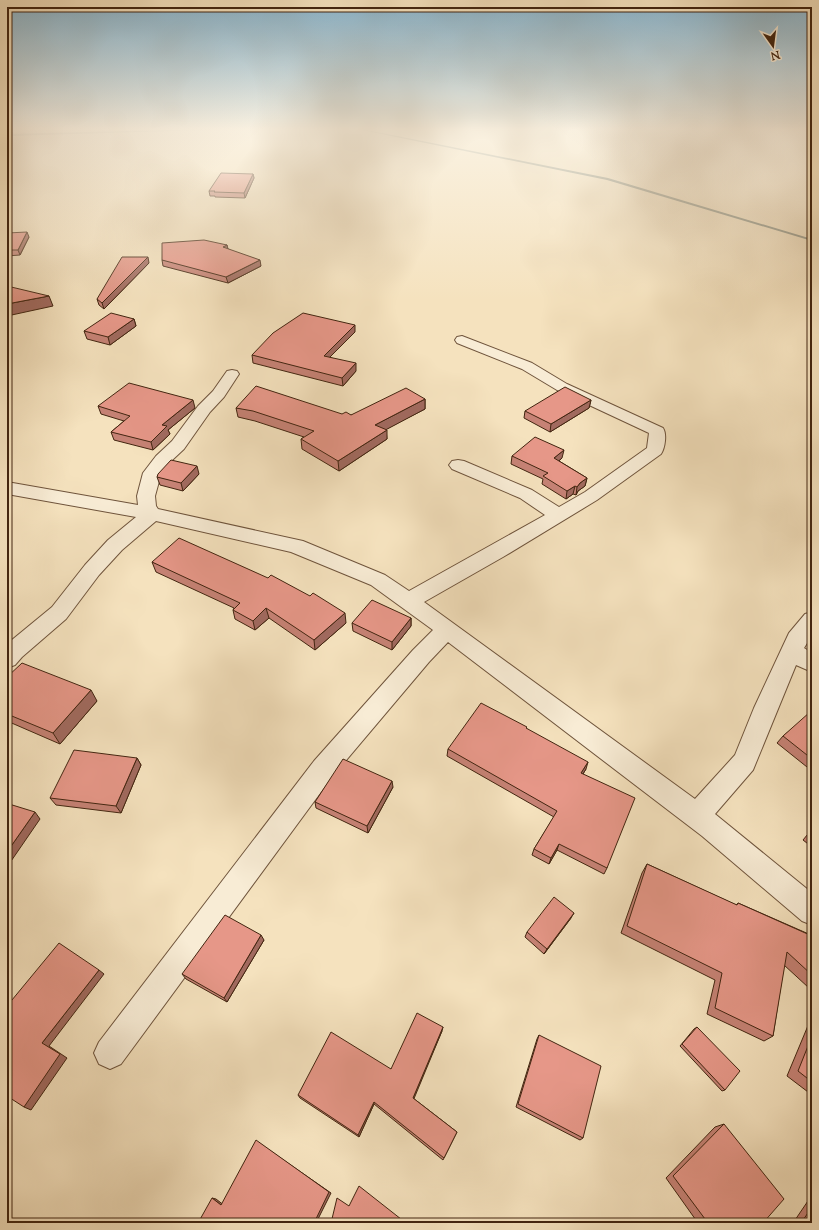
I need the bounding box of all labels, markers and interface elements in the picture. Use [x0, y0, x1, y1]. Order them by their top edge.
north arrow [753, 26, 793, 66]
text: N [769, 46, 782, 64]

